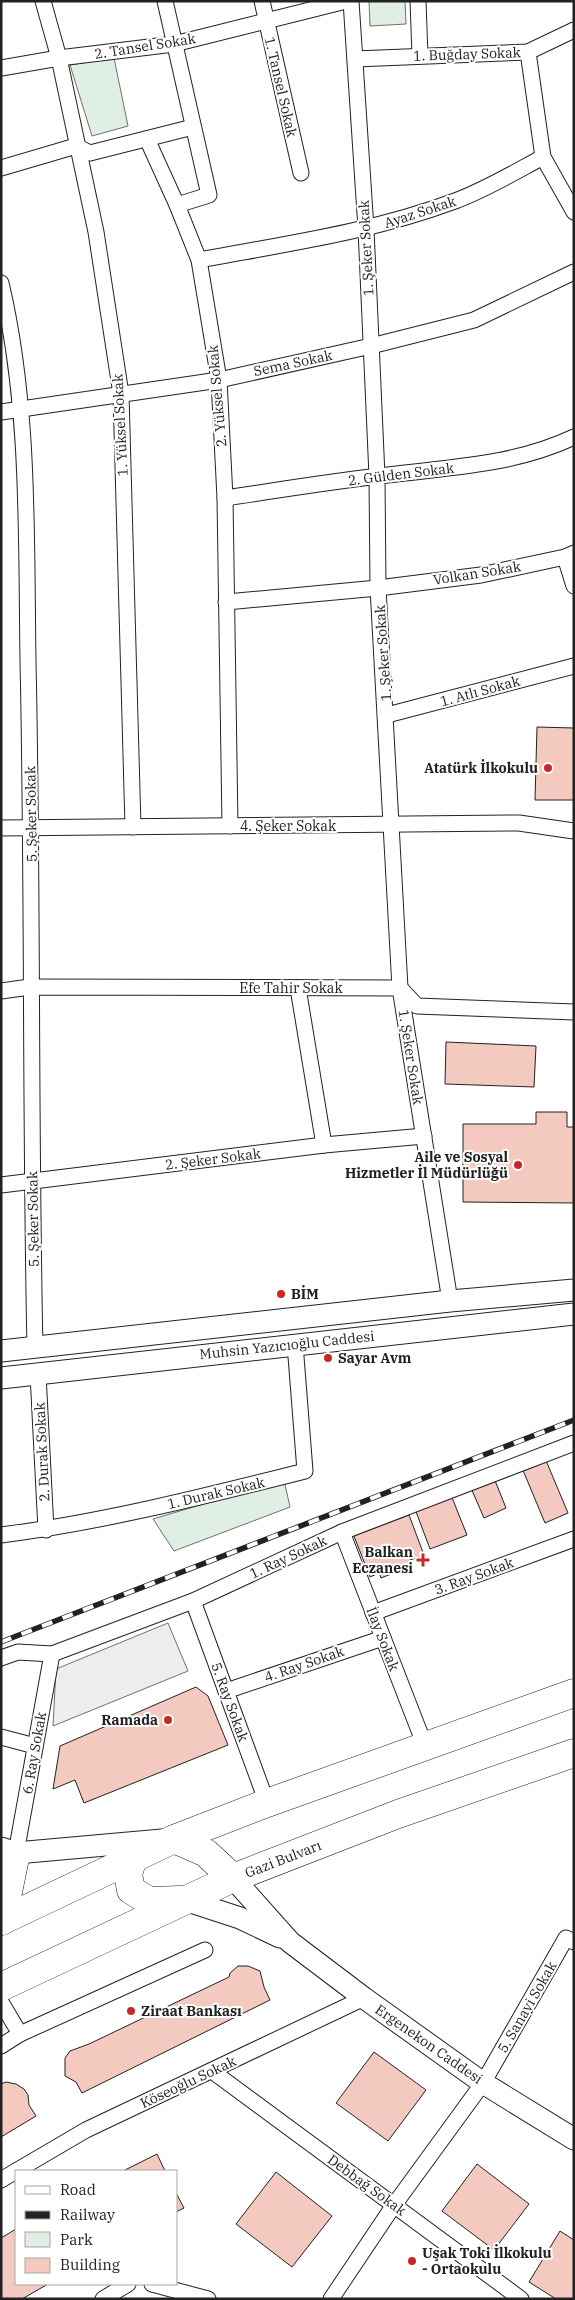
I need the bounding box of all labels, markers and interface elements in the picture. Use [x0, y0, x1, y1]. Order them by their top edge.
street label: 2. Tansel Sokak [93, 29, 198, 63]
street label: 1. Tansel Sokak [261, 35, 301, 140]
street label: 1. Buğday Sokak [413, 43, 522, 65]
street label: Ayaz Sokak [382, 192, 459, 232]
street label: 1. Şeker Sokak [354, 199, 378, 296]
street label: 2. Yüksel Sokak [203, 343, 230, 448]
street label: Sema Sokak [252, 346, 335, 380]
street label: 1. Yüksel Sokak [108, 373, 132, 477]
street label: 2. Gülden Sokak [347, 458, 456, 489]
street label: Volkan Sokak [432, 557, 523, 589]
street label: 1. Şeker Sokak [371, 604, 395, 702]
street label: 1. Atlı Sokak [438, 672, 523, 710]
place label: Atatürk İlkokulu [424, 759, 538, 777]
marker: Atatürk İlkokulu [542, 762, 554, 774]
street label: 5. Şeker Sokak [21, 765, 41, 862]
street label: 4. Şeker Sokak [240, 817, 337, 835]
street label: Efe Tahir Sokak [239, 979, 343, 997]
street label: 1. Şeker Sokak [395, 1008, 428, 1107]
street label: 2. Şeker Sokak [164, 1144, 263, 1174]
place label: Aile ve Sosyal Hizmetler İl Müdürlüğü [345, 1148, 508, 1182]
marker: Aile ve Sosyal Hizmetler İl Müdürlüğü [512, 1159, 524, 1171]
street label: 5. Şeker Sokak [23, 1170, 43, 1267]
place label: BİM [291, 1285, 319, 1303]
marker: BİM [275, 1288, 287, 1300]
street label: Muhsin Yazıcıoğlu Caddesi [199, 1327, 375, 1363]
place label: Sayar Avm [338, 1349, 412, 1367]
marker: Sayar Avm [322, 1352, 334, 1364]
street label: 2. Durak Sokak [30, 1401, 54, 1502]
street label: 1. Durak Sokak [166, 1473, 267, 1513]
street label: 1. Ray Sokak [247, 1531, 330, 1583]
place label: Balkan Eczanesi [352, 1543, 413, 1577]
street label: 3. Ray Sokak [432, 1553, 517, 1599]
marker: Balkan Eczanesi [417, 1554, 429, 1566]
street label: İlay Sokak [363, 1604, 404, 1674]
street label: 4. Ray Sokak [262, 1642, 347, 1686]
street label: 5. Ray Sokak [207, 1660, 253, 1745]
street label: 6. Ray Sokak [18, 1710, 50, 1796]
place label: Ramada [101, 1711, 158, 1729]
marker: Ramada [162, 1714, 174, 1726]
street label: Gazi Bulvarı [242, 1836, 324, 1882]
street label: 5. Sanayi Sokak [493, 1957, 561, 2056]
street label: Ergenekon Caddesi [372, 2000, 486, 2088]
place label: Ziraat Bankası [141, 2002, 242, 2020]
marker: Ziraat Bankası [125, 2005, 137, 2017]
street label: Köseoğlu Sokak [137, 2052, 239, 2112]
street label: Debbağ Sokak [324, 2150, 411, 2220]
legend [15, 2170, 178, 2285]
text: Road [60, 2180, 96, 2199]
text: Railway [60, 2205, 115, 2224]
text: Park [60, 2230, 93, 2249]
place label: Uşak Toki İlkokulu - Ortaokulu [422, 2244, 552, 2278]
text: Building [60, 2255, 120, 2274]
marker: Uşak Toki İlkokulu - Ortaokulu [406, 2255, 418, 2267]

